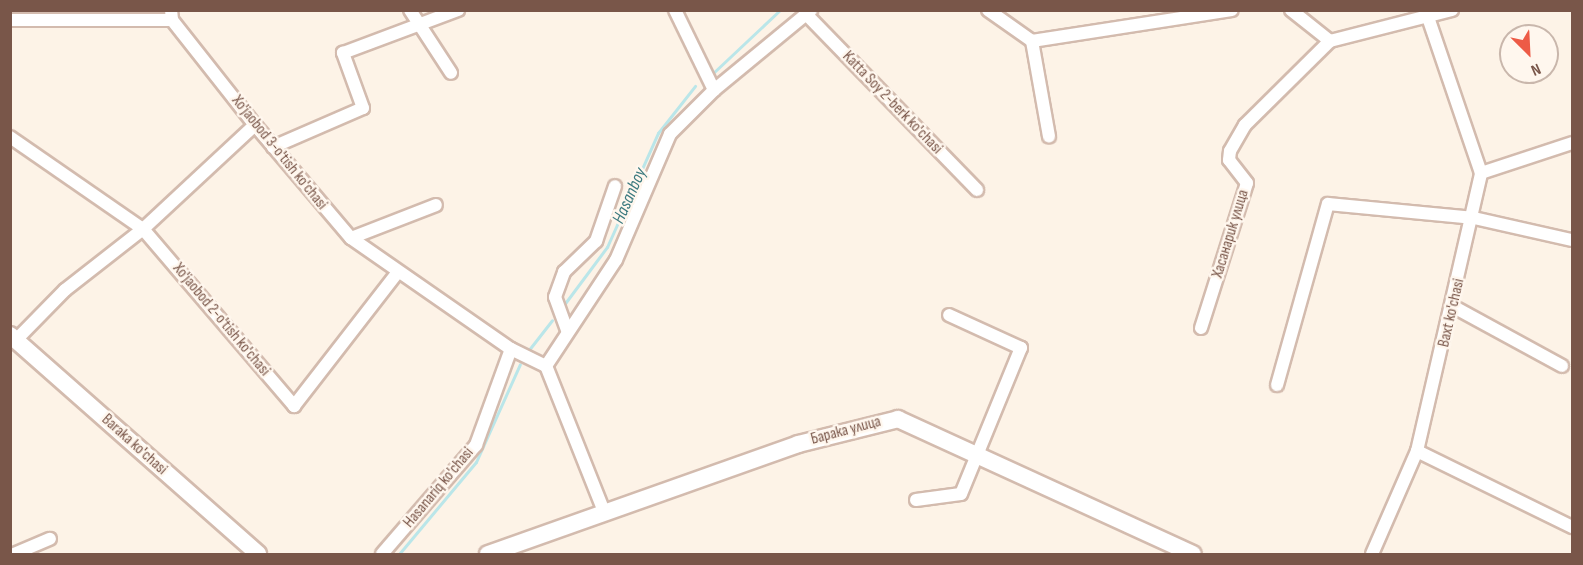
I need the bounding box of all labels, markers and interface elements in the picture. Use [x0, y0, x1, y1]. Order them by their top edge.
north arrow [1499, 24, 1559, 84]
street label: Katta Soy 2-berk ko'chasi [838, 48, 946, 158]
text: N [1528, 59, 1543, 79]
street label: Xo'jaobod 3-o'tish ko'chasi [227, 92, 331, 214]
water label: Hasanboy [608, 165, 652, 227]
street label: Хасанарик улица [1209, 188, 1253, 280]
street label: Xo'jaobod 2-o'tish ko'chasi [168, 260, 274, 380]
street label: Baxt ko'chasi [1435, 277, 1469, 349]
street label: Baraka ko'chasi [97, 411, 171, 479]
street label: Барака улица [809, 412, 883, 450]
street label: Hasanariq ko'chasi [400, 444, 478, 532]

